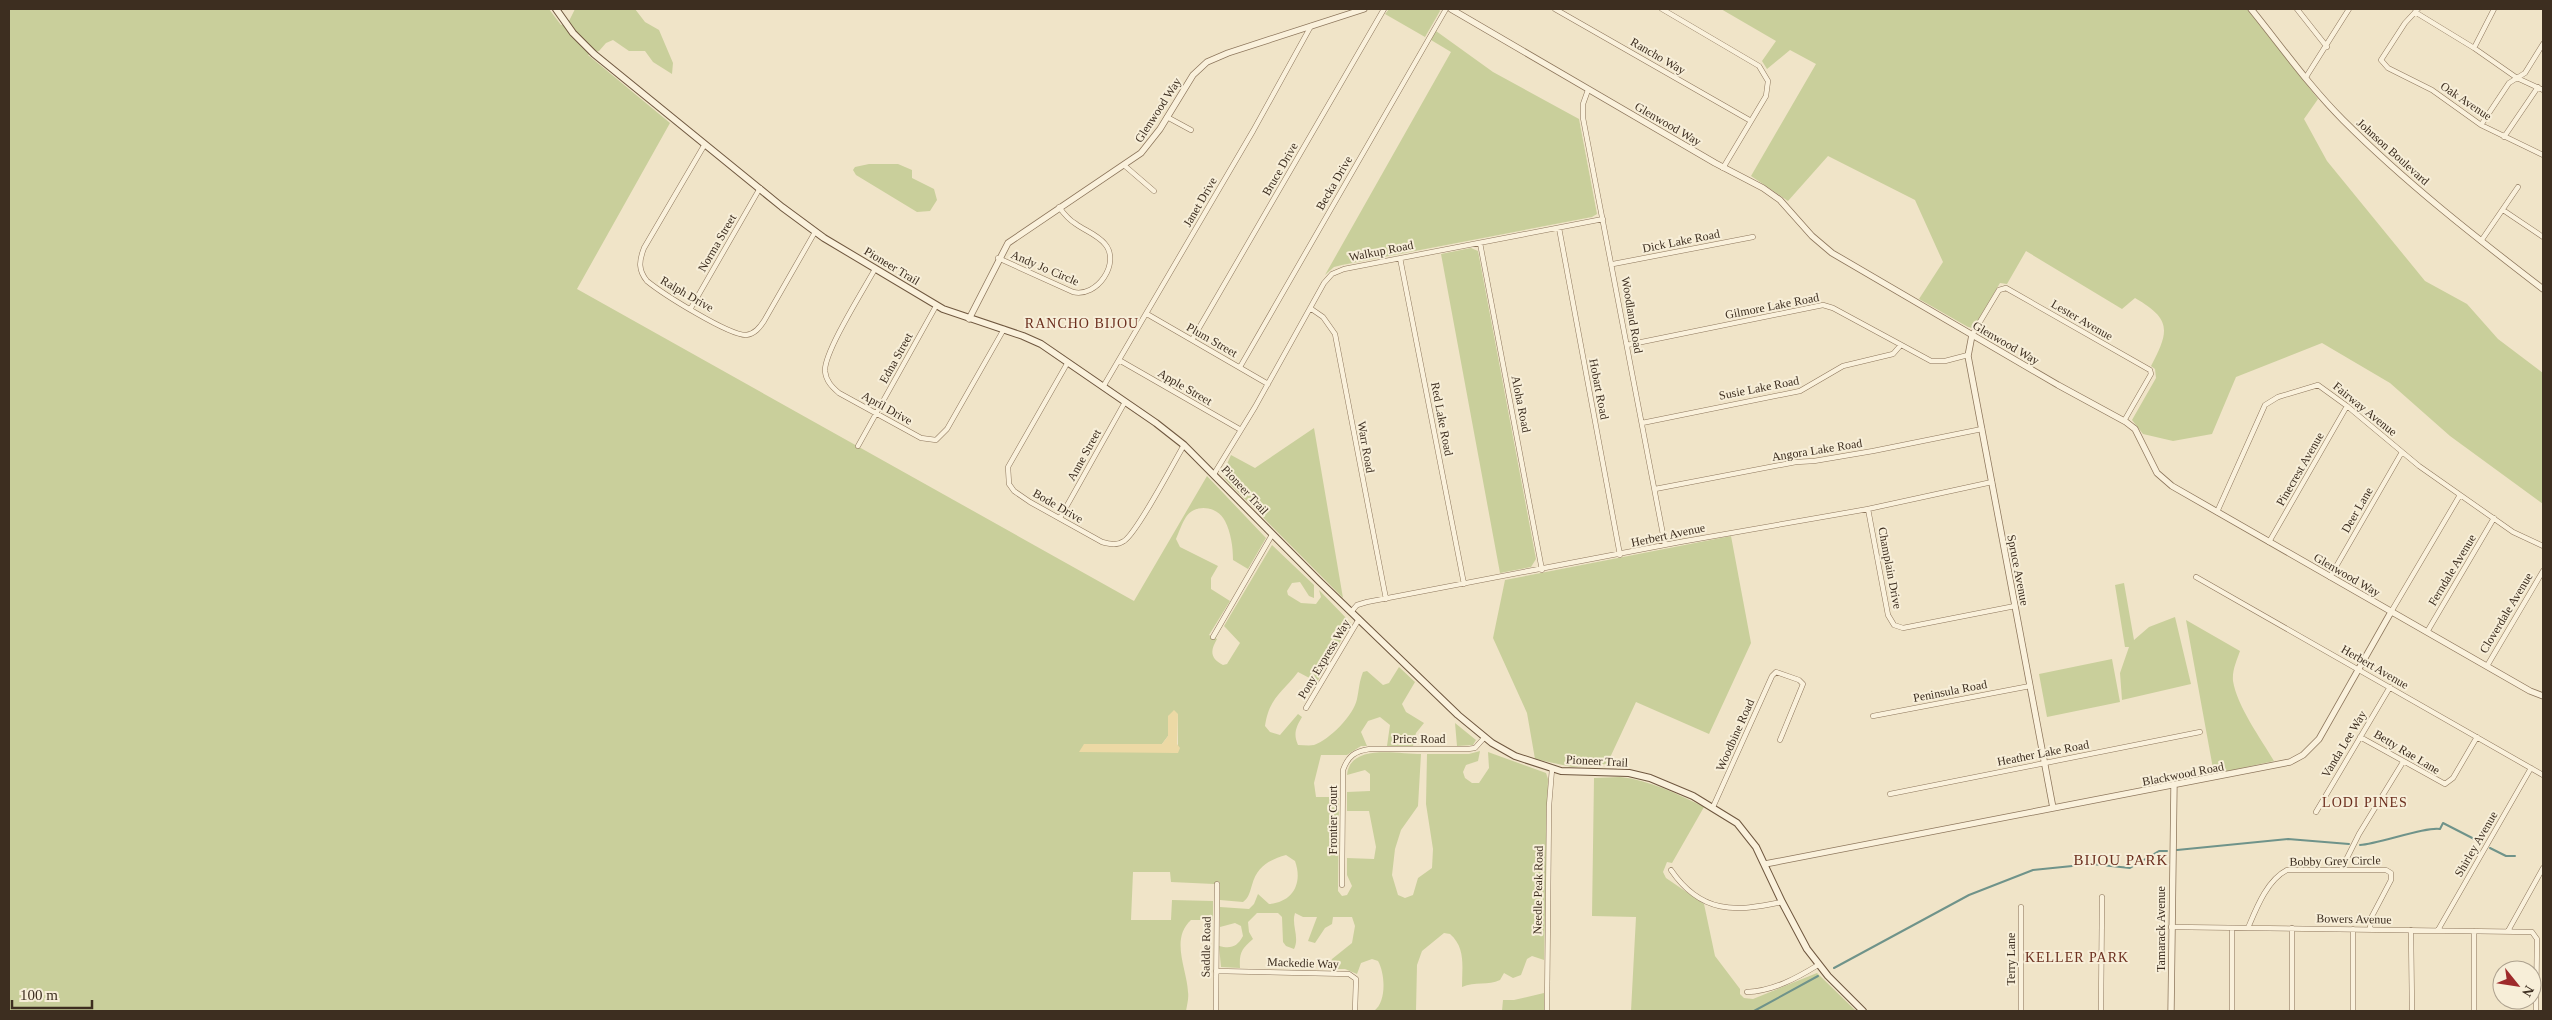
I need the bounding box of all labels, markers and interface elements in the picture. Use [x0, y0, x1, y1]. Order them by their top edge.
street label: Rancho Way [1628, 35, 1688, 77]
street label: Glenwood Way [1132, 75, 1184, 145]
street label: Oak Avenue [2438, 79, 2494, 123]
street label: Glenwood Way [1632, 99, 1704, 149]
street label: Johnson Boulevard [2354, 116, 2432, 188]
street label: Bruce Drive [1259, 140, 1301, 198]
street label: Becka Drive [1313, 153, 1355, 213]
street label: Janet Drive [1180, 175, 1220, 229]
street label: Norma Street [695, 211, 739, 274]
street label: Dick Lake Road [1641, 227, 1721, 255]
street label: Walkup Road [1348, 238, 1414, 264]
street label: Pioneer Trail [862, 244, 923, 288]
street label: Andy Jo Circle [1009, 247, 1081, 289]
street label: Ralph Drive [658, 273, 716, 315]
street label: Woodland Road [1618, 276, 1646, 354]
street label: Gilmore Lake Road [1724, 290, 1820, 322]
street label: Lester Avenue [2049, 297, 2115, 343]
district label: RANCHO BIJOU [1025, 316, 1139, 331]
street label: Glenwood Way [1970, 318, 2042, 368]
street label: Plum Street [1184, 320, 1240, 360]
street label: Edna Street [876, 330, 916, 386]
street label: Hobart Road [1586, 357, 1612, 421]
street label: Apple Street [1155, 366, 1215, 408]
street label: Susie Lake Road [1718, 373, 1800, 403]
street label: Aloha Road [1509, 374, 1533, 434]
street label: Fairway Avenue [2330, 379, 2400, 439]
street label: Red Lake Road [1428, 381, 1456, 457]
street label: April Drive [859, 388, 915, 428]
street label: Warr Road [1355, 420, 1377, 474]
street label: Anne Street [1064, 426, 1104, 483]
street label: Pinecrest Avenue [2273, 430, 2327, 508]
street label: Angora Lake Road [1771, 436, 1863, 464]
street label: Pioneer Trail [1219, 462, 1272, 518]
street label: Deer Lane [2338, 485, 2376, 535]
street label: Bode Drive [1030, 486, 1086, 526]
street label: Herbert Avenue [1630, 520, 1706, 550]
street label: Champlain Drive [1875, 526, 1905, 610]
street label: Ferndale Avenue [2425, 532, 2479, 608]
street label: Spruce Avenue [2004, 533, 2032, 607]
street label: Glenwood Way [2311, 550, 2383, 600]
street label: Cloverdale Avenue [2476, 570, 2536, 656]
street label: Pony Express Way [1295, 617, 1353, 701]
street label: Herbert Avenue [2339, 642, 2411, 692]
street label: Peninsula Road [1912, 677, 1988, 705]
street label: Woodbine Road [1713, 697, 1757, 773]
street label: Vanda Lee Way [2319, 708, 2369, 780]
street label: Betty Rae Lane [2371, 727, 2443, 777]
street label: Price Road [1393, 732, 1446, 746]
street label: Heather Lake Road [1996, 737, 2090, 769]
street label: Pioneer Trail [1566, 752, 1629, 770]
street label: Blackwood Road [2141, 759, 2225, 789]
street label: Frontier Court [1326, 785, 1340, 855]
district label: LODI PINES [2322, 795, 2408, 810]
street label: Shirley Avenue [2452, 809, 2500, 879]
street label: Needle Peak Road [1530, 846, 1546, 934]
district label: BIJOU PARK [2074, 852, 2168, 868]
street label: Bobby Grey Circle [2289, 853, 2381, 869]
street label: Tamarack Avenue [2154, 886, 2168, 972]
street label: Bowers Avenue [2316, 911, 2392, 927]
street label: Saddle Road [1198, 916, 1214, 978]
street label: Terry Lane [2004, 933, 2018, 985]
district label: KELLER PARK [2025, 950, 2129, 965]
street label: Mackedie Way [1267, 955, 1339, 971]
north arrow [2492, 960, 2542, 1010]
scale bar [12, 978, 92, 1010]
text: N [2519, 983, 2537, 999]
text: 100 m [20, 987, 58, 1003]

